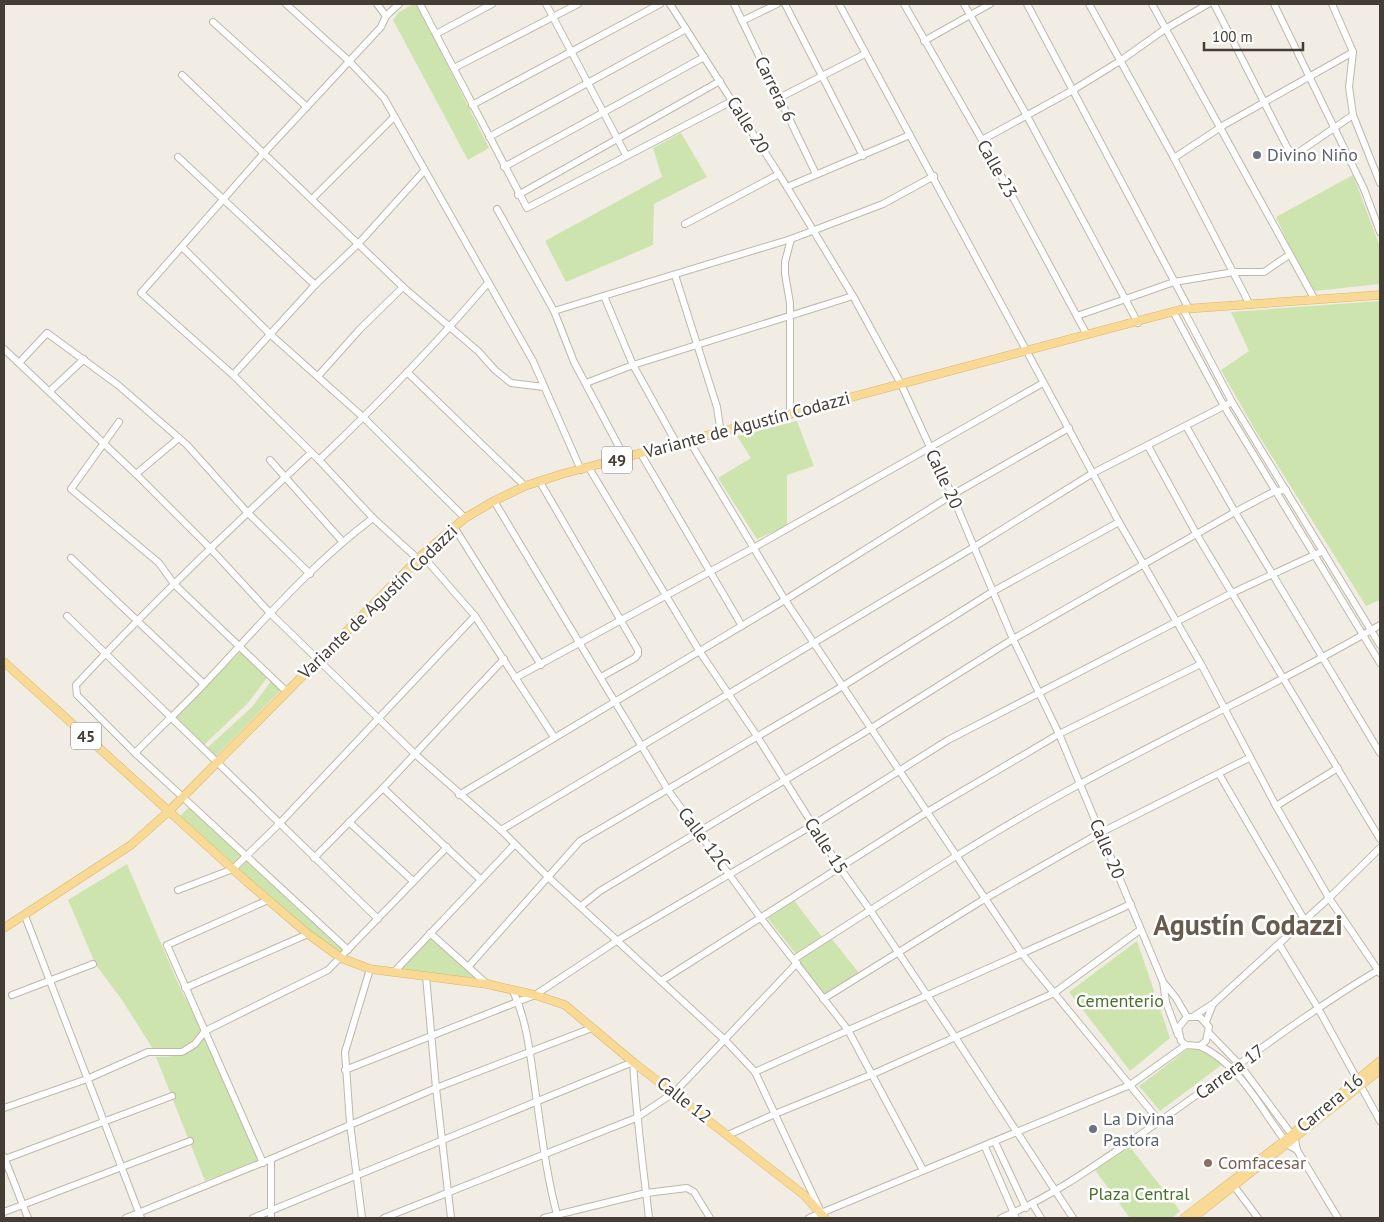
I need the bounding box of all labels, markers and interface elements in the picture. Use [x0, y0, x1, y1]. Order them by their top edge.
scale bar [1204, 20, 1303, 52]
text: 100 m [1212, 27, 1253, 46]
street label: Carrera 6 [750, 52, 801, 125]
street label: Calle 20 [722, 92, 775, 158]
street label: Calle 23 [972, 136, 1023, 202]
place label: Divino Niño [1267, 143, 1358, 166]
marker: Divino Niño [1251, 149, 1263, 161]
street label: Variante de Agustín Codazzi [640, 386, 852, 463]
street label: Calle 20 [921, 445, 968, 512]
road number: 49 [602, 446, 632, 474]
street label: Variante de Agustín Codazzi [293, 520, 462, 684]
road number: 45 [71, 722, 101, 749]
street label: Calle 12C [673, 803, 736, 875]
street label: Calle 15 [800, 813, 853, 878]
street label: Calle 20 [1085, 815, 1130, 882]
district label: Agustín Codazzi [1153, 906, 1343, 943]
park label: Cementerio [1076, 989, 1164, 1012]
street label: Carrera 17 [1191, 1039, 1269, 1104]
street label: Carrera 16 [1292, 1068, 1368, 1137]
street label: Calle 12 [652, 1071, 716, 1128]
place label: La Divina Pastora [1103, 1107, 1175, 1151]
marker: La Divina Pastora [1087, 1123, 1099, 1135]
place label: Comfacesar [1218, 1151, 1306, 1174]
marker: Comfacesar [1202, 1157, 1214, 1169]
park label: Plaza Central [1088, 1182, 1190, 1205]

